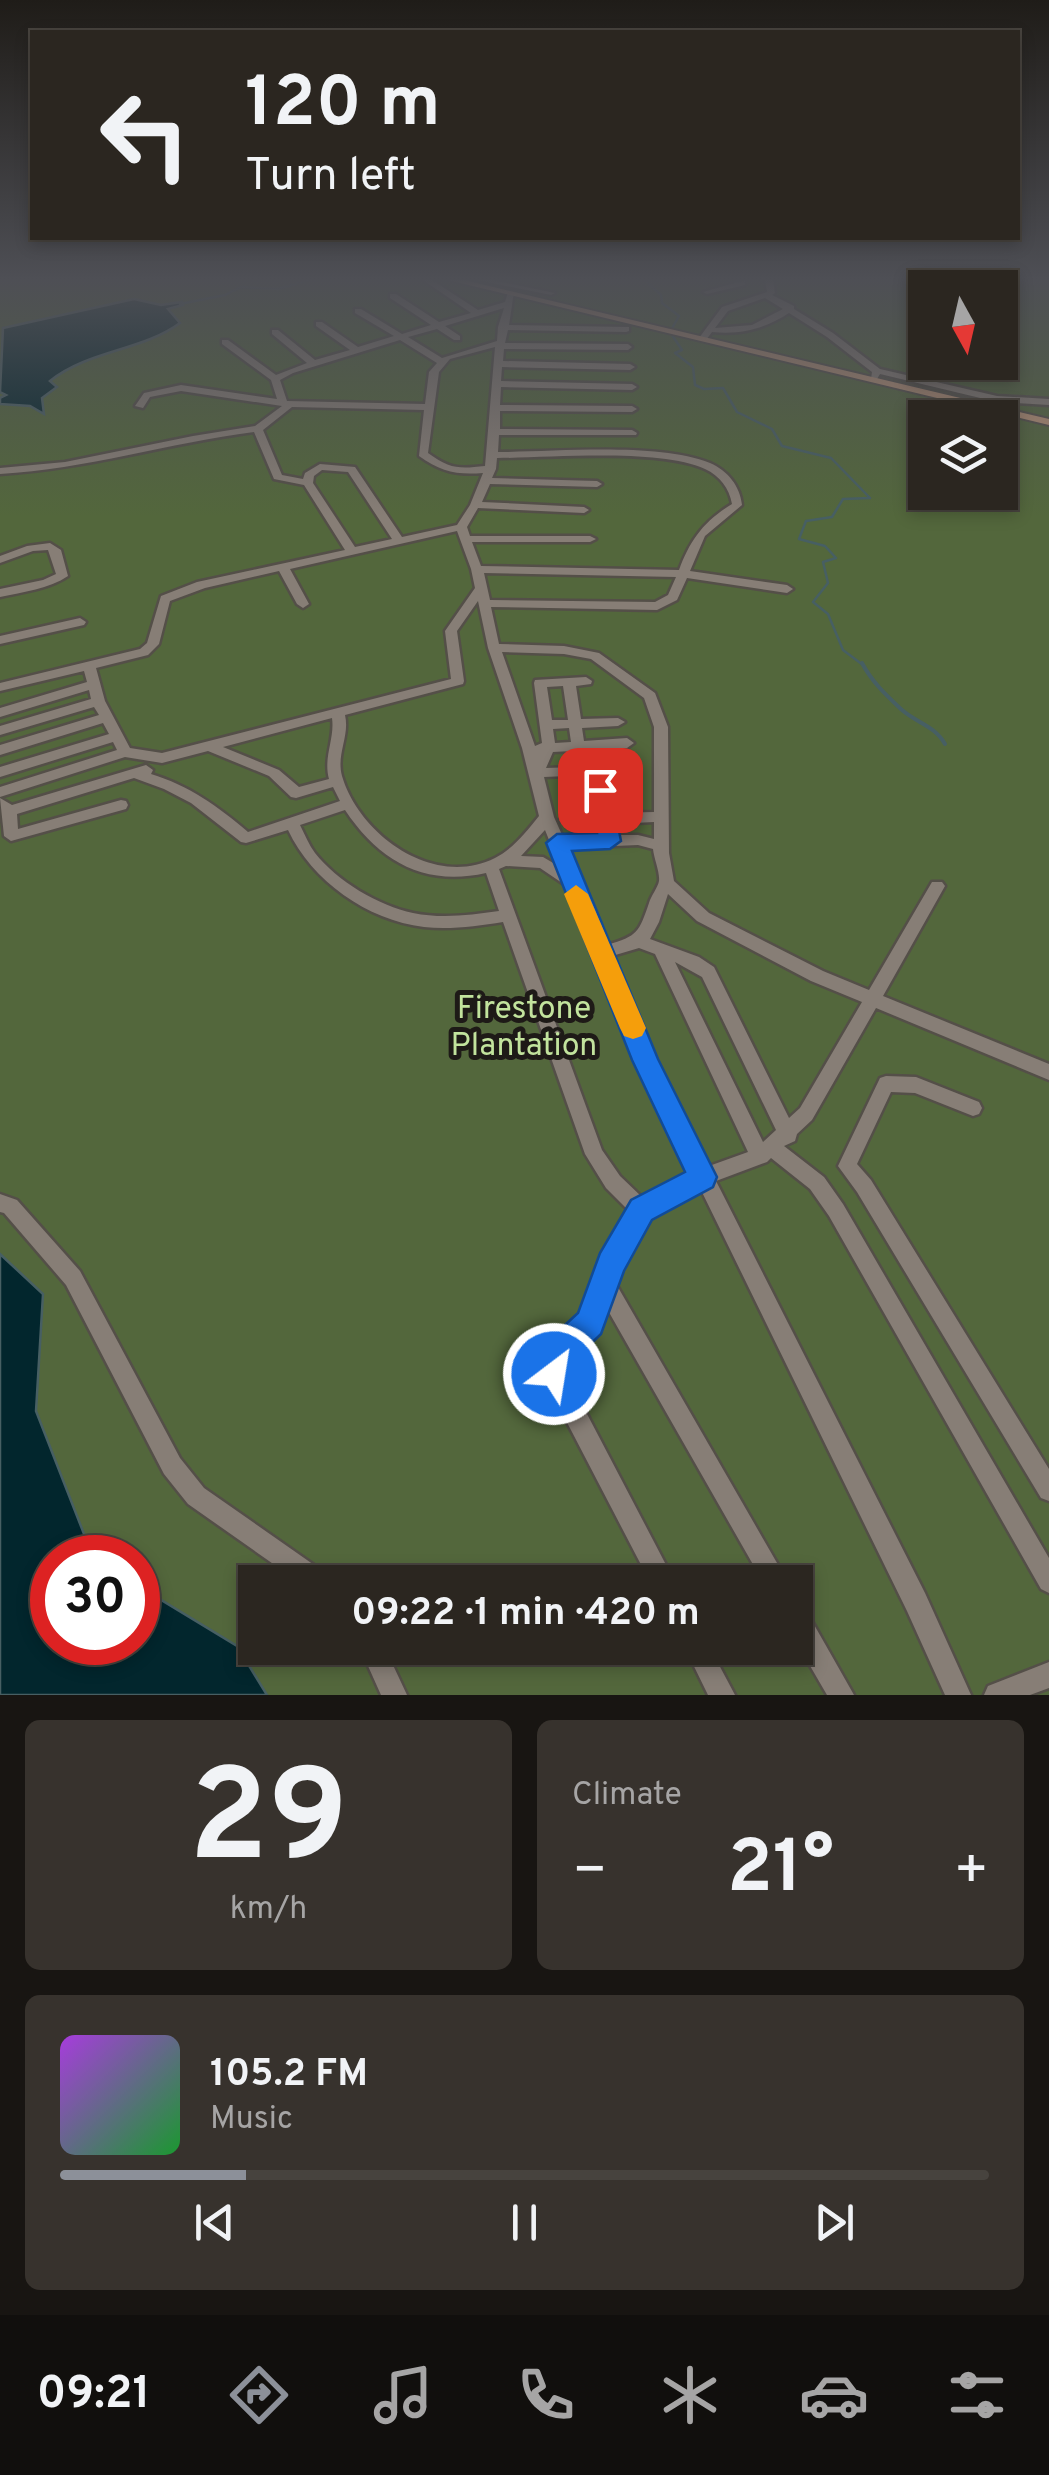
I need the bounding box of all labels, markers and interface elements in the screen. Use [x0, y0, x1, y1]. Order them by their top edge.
text: 120 m [245, 62, 441, 151]
icon: left [80, 70, 210, 200]
text: Turn left [245, 149, 416, 206]
north arrow [908, 270, 1018, 380]
map controls [908, 270, 1018, 510]
button: layers [908, 400, 1018, 510]
pin [558, 748, 643, 833]
icon: arrive [573, 763, 628, 818]
park label: Firestone Plantation [451, 990, 597, 1067]
position arrow [502, 1322, 606, 1426]
speed limit sign: 30 [30, 1535, 160, 1665]
text: 09:22 · 1 min · 420 m [351, 1590, 700, 1639]
text: 29 [189, 1742, 348, 1907]
text: Climate [572, 1776, 682, 1816]
text: 21° [727, 1824, 834, 1919]
text: − [572, 1838, 607, 1908]
text: + [954, 1838, 989, 1908]
text: km/h [230, 1890, 307, 1930]
text: 105.2 FM [210, 2051, 368, 2100]
text: Music [210, 2100, 293, 2140]
icon: previous [187, 2195, 242, 2250]
icon: pause [497, 2195, 552, 2250]
icon: next [807, 2195, 862, 2250]
icon: directions [224, 2360, 294, 2430]
icon: music [368, 2360, 438, 2430]
icon: phone [511, 2360, 581, 2430]
icon: climate [655, 2360, 725, 2430]
icon: car [799, 2360, 869, 2430]
icon: filters [942, 2360, 1012, 2430]
text: 09:21 [37, 2367, 151, 2424]

